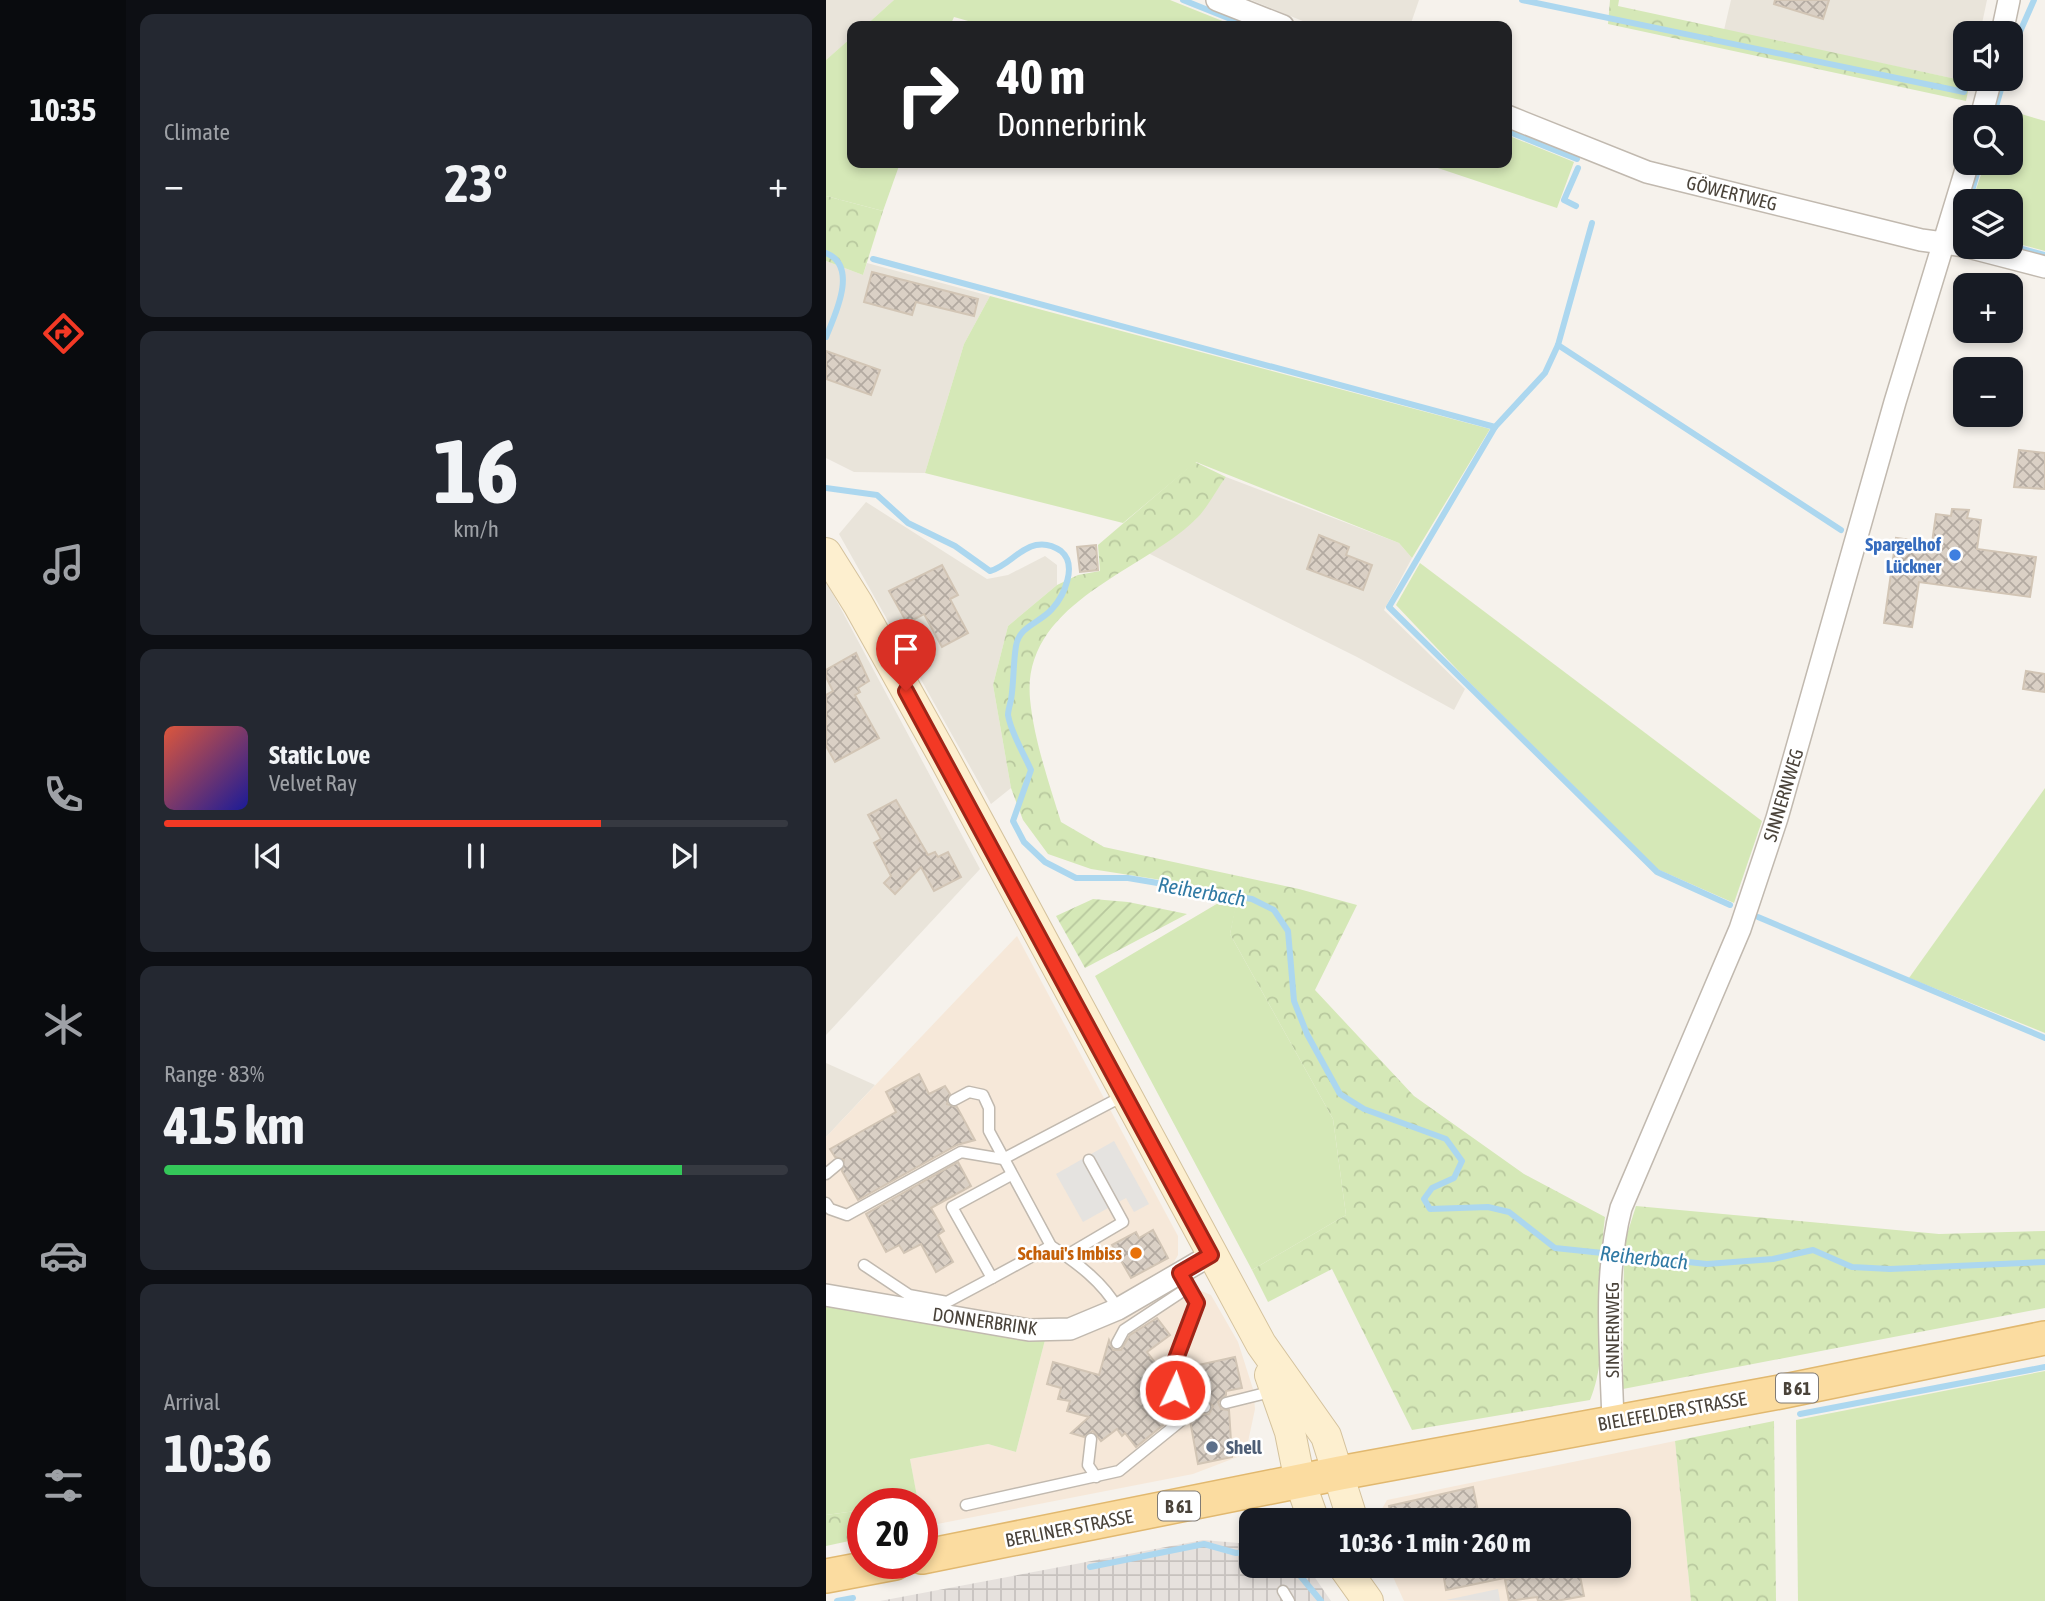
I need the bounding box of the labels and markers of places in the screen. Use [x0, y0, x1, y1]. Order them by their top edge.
place label: Spargelhof Lückner [1865, 533, 1942, 577]
marker: Spargelhof Lückner [1947, 547, 1963, 563]
pin [876, 619, 936, 691]
place label: Schaui's Imbiss [1018, 1242, 1122, 1264]
marker: Schaui's Imbiss [1128, 1245, 1144, 1261]
place label: Shell [1226, 1436, 1263, 1458]
marker: Shell [1204, 1439, 1220, 1455]

